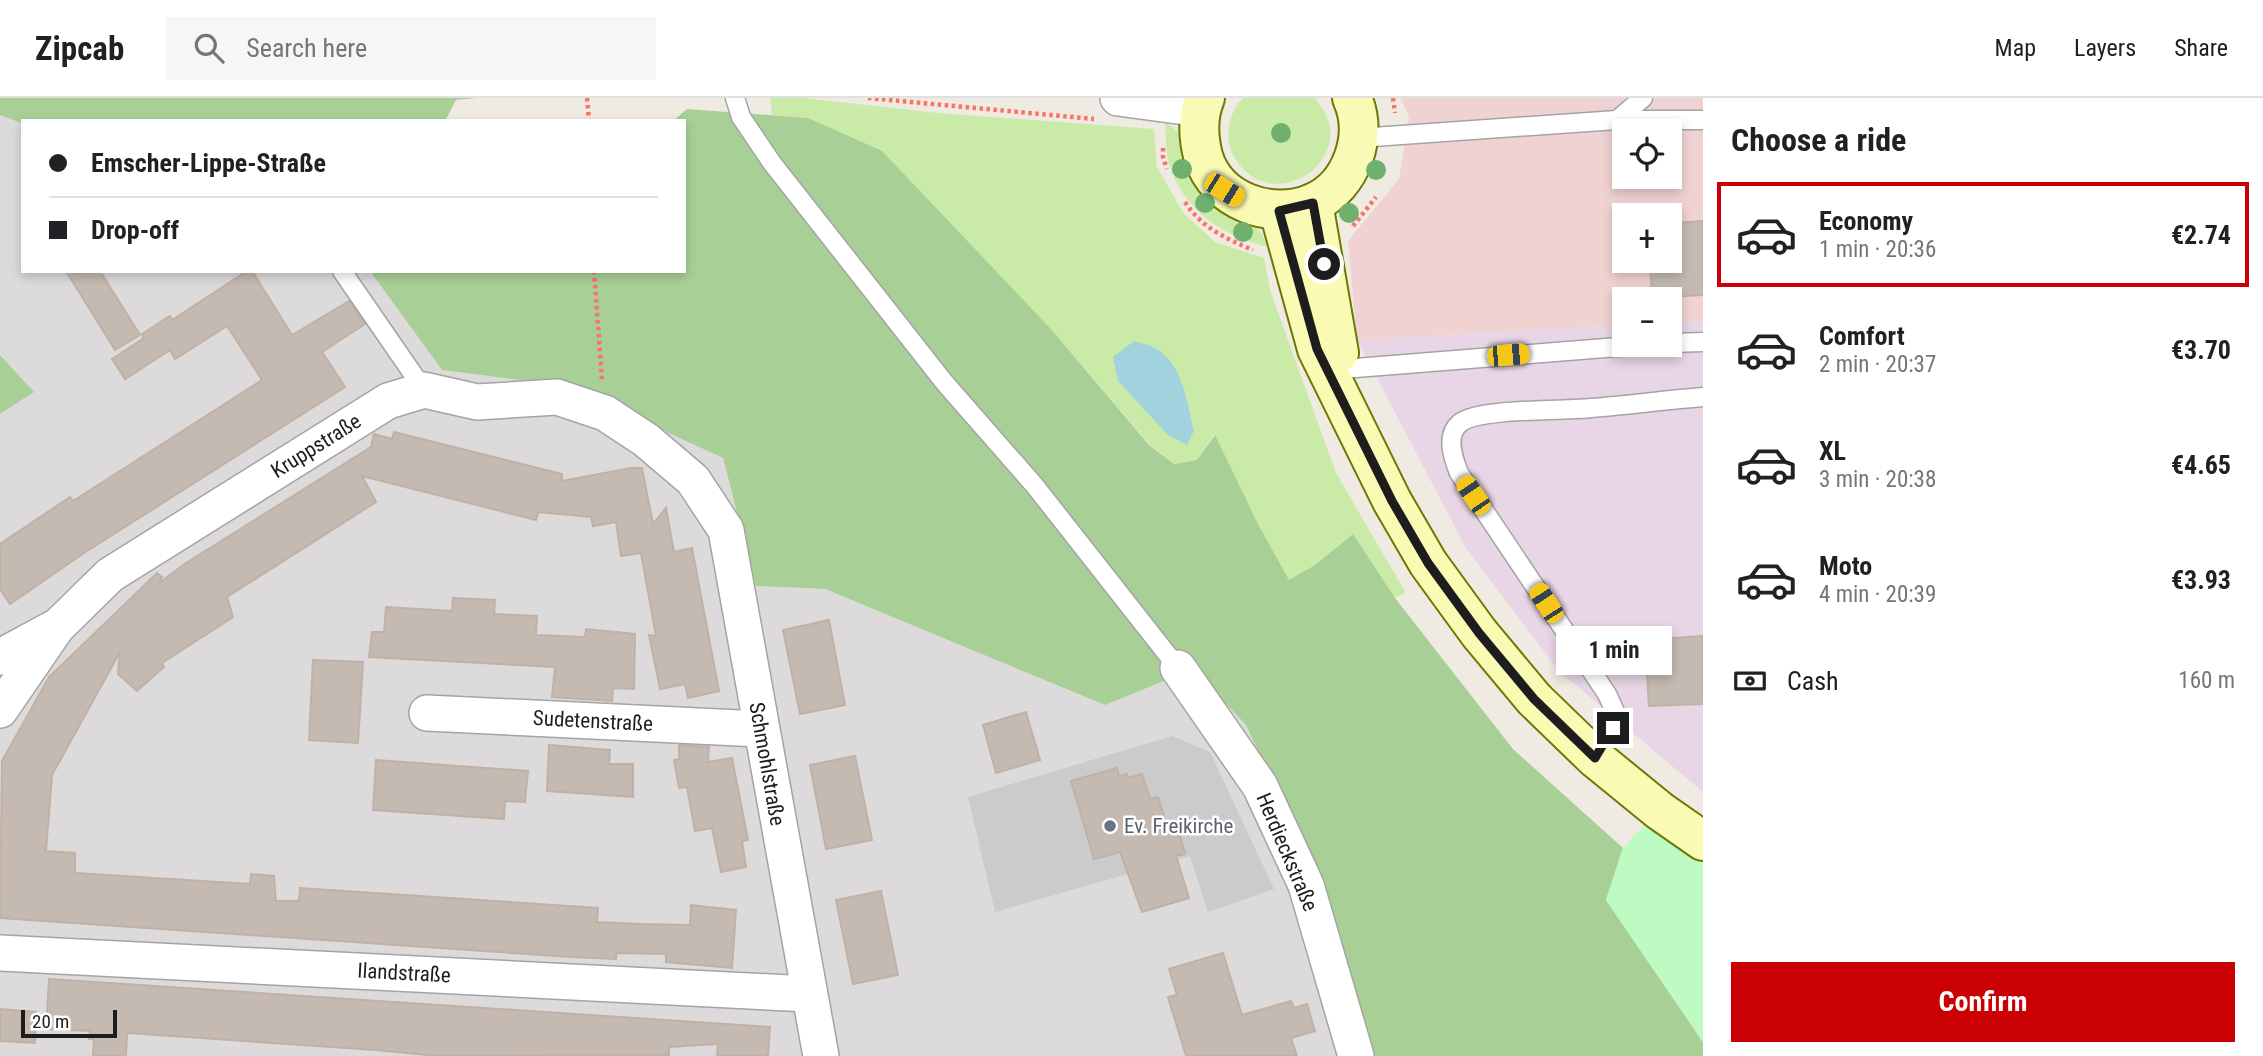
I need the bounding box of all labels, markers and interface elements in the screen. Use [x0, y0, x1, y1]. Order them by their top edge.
search box [166, 17, 656, 80]
text: Zipcab [35, 29, 124, 68]
icon: search [190, 29, 228, 67]
text: Search here [246, 33, 367, 63]
text: Map [1995, 34, 2036, 62]
text: Layers [2074, 34, 2136, 62]
text: Share [2174, 34, 2228, 62]
map controls [1612, 119, 1682, 357]
button: locate [1612, 119, 1682, 189]
text: Choose a ride [1731, 121, 1906, 159]
text: Emscher-Lippe-Straße [91, 148, 326, 178]
car [1201, 170, 1248, 210]
button: + [1612, 203, 1682, 273]
icon: car [1735, 203, 1798, 266]
text: Economy [1819, 206, 1913, 236]
text: Drop-off [91, 215, 179, 245]
text: €2.74 [2171, 220, 2231, 250]
text: 1 min · 20:36 [1819, 236, 1936, 263]
route start [1308, 248, 1340, 280]
button: − [1612, 287, 1682, 357]
icon: car [1735, 318, 1798, 381]
text: Comfort [1819, 321, 1905, 351]
text: €3.70 [2171, 335, 2231, 365]
car [1487, 343, 1530, 367]
text: 2 min · 20:37 [1819, 351, 1936, 378]
street label: Kruppstraße [267, 409, 365, 483]
icon: car [1735, 433, 1798, 496]
text: XL [1819, 436, 1846, 466]
text: €4.65 [2171, 450, 2231, 480]
text: 3 min · 20:38 [1819, 466, 1936, 493]
car [1453, 472, 1494, 518]
icon: car [1735, 548, 1798, 611]
text: Moto [1819, 551, 1872, 581]
text: €3.93 [2171, 565, 2231, 595]
car [1526, 580, 1567, 626]
text: 4 min · 20:39 [1819, 581, 1936, 608]
callout: 1 min [1555, 626, 1671, 676]
text: 1 min [1588, 637, 1640, 664]
icon: cash [1731, 662, 1769, 700]
text: Cash [1787, 666, 1839, 696]
text: 160 m [2178, 667, 2235, 694]
street label: Schmohlstraße [744, 701, 790, 828]
street label: Sudetenstraße [532, 706, 654, 736]
route end [1597, 712, 1629, 744]
street label: Herdieckstraße [1251, 789, 1323, 915]
place label: Ev. Freikirche [1124, 814, 1233, 838]
marker: Ev. Freikirche [1102, 818, 1118, 834]
street label: Ilandstraße [357, 959, 451, 987]
button: Confirm [1731, 962, 2235, 1042]
scale bar [21, 1007, 117, 1039]
text: 20 m [32, 1010, 69, 1033]

